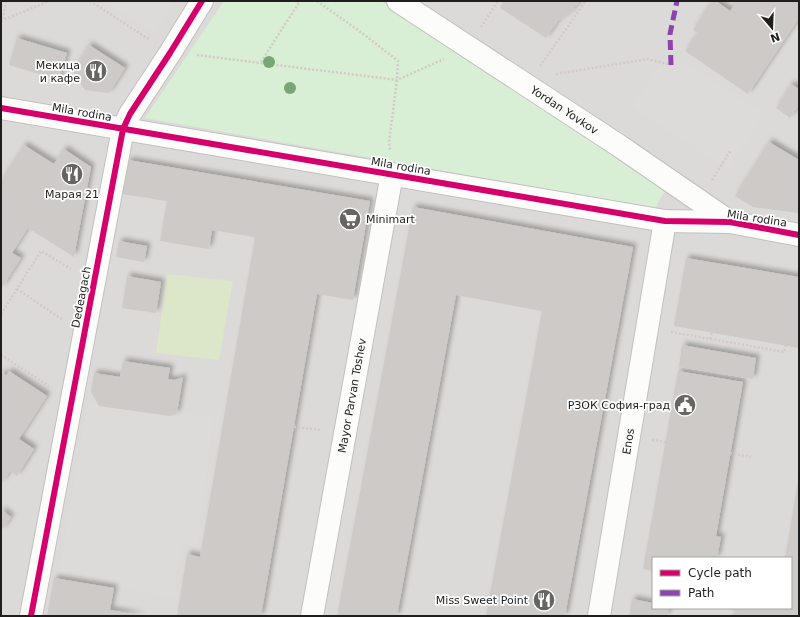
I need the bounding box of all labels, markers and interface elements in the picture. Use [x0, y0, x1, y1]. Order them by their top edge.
north arrow [752, 8, 792, 48]
text: N [769, 29, 782, 45]
restaurant icon: Мекица и кафе [83, 58, 109, 84]
place label: Мекица и кафе [36, 59, 80, 85]
street label: Yordan Yovkov [527, 83, 601, 138]
street label: Mila rodina [51, 101, 113, 124]
street label: Mila rodina [370, 155, 432, 178]
restaurant icon: Марая 21 [59, 161, 85, 187]
place label: Марая 21 [45, 188, 99, 201]
supermarket icon: Minimart [337, 206, 363, 232]
street label: Mila rodina [726, 207, 788, 230]
place label: Minimart [366, 213, 416, 226]
street label: Dedeagach [69, 265, 94, 329]
street label: Mayor Parvan Toshev [336, 337, 369, 454]
public building icon: РЗОК София-град [672, 392, 698, 418]
place label: РЗОК София-град [568, 399, 670, 412]
street label: Enos [620, 427, 637, 456]
legend [652, 557, 792, 609]
text: Cycle path [688, 566, 752, 580]
text: Path [688, 586, 714, 600]
restaurant icon: Miss Sweet Point [531, 587, 557, 613]
place label: Miss Sweet Point [436, 594, 529, 607]

